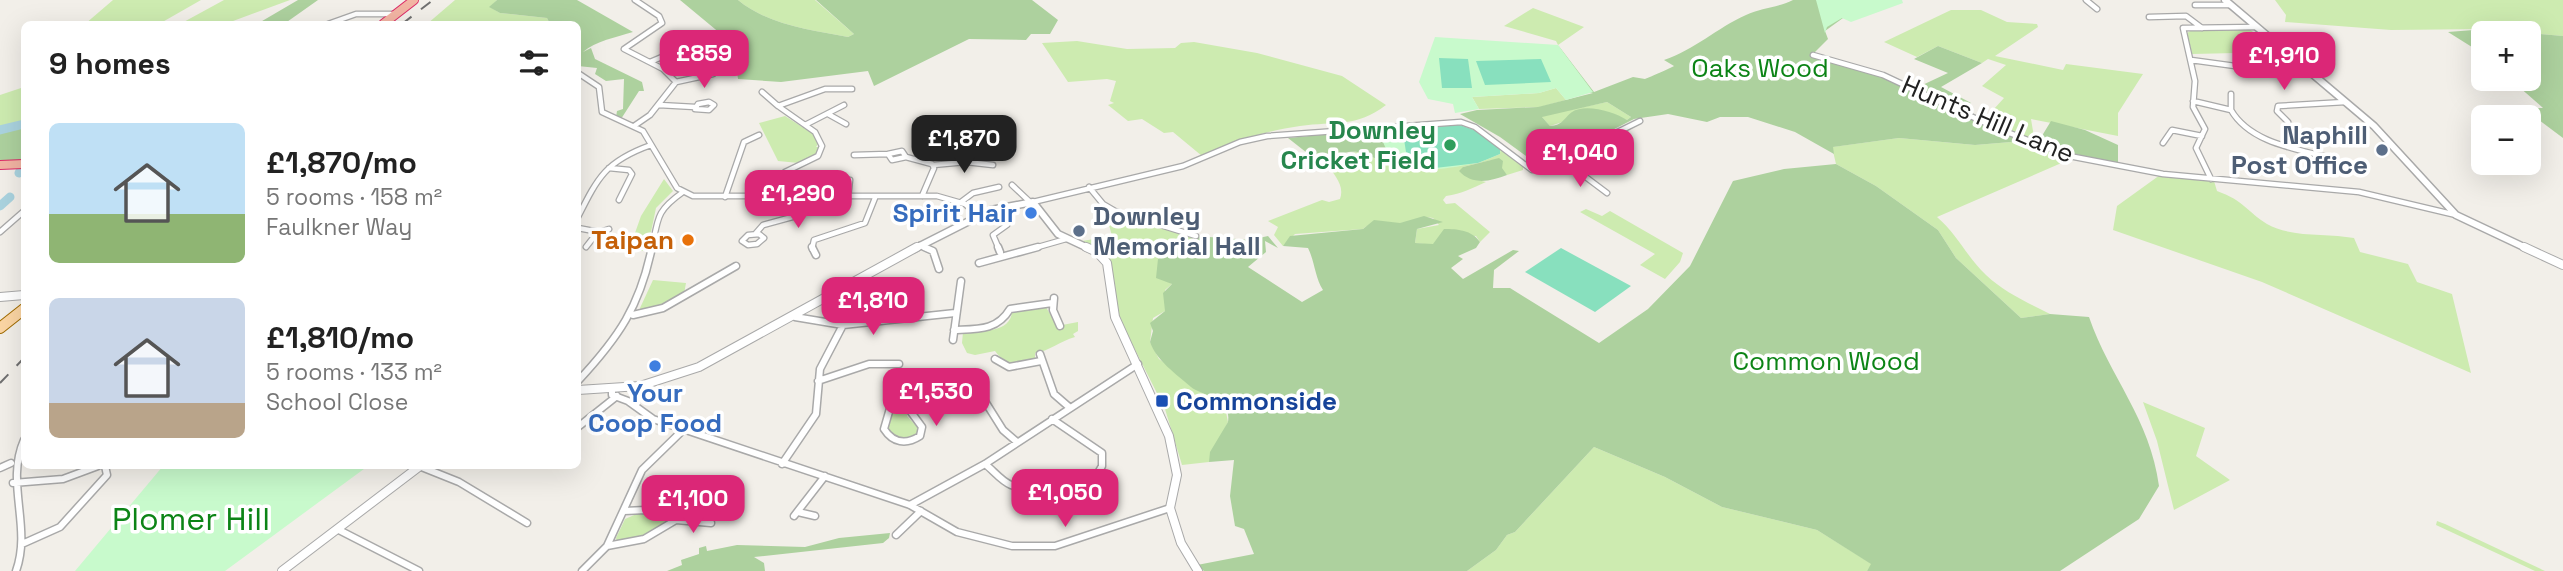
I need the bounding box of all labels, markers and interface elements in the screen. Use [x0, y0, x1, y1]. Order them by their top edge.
map controls [2471, 21, 2541, 175]
button: + [2471, 21, 2541, 91]
pin: £859 [663, 31, 745, 90]
pin: £1,910 [2227, 32, 2341, 92]
text: £859 [676, 38, 732, 68]
text: £1,910 [2248, 40, 2320, 70]
text: 9 homes [49, 44, 171, 83]
icon: filters [515, 44, 553, 82]
park label: Oaks Wood [1691, 51, 1829, 85]
street label: Hunts Hill Lane [1897, 67, 2079, 171]
button: − [2471, 105, 2541, 175]
place label: Downley Cricket Field [1281, 113, 1436, 177]
pin: £1,870 [907, 116, 1021, 175]
place label: Naphill Post Office [2231, 118, 2368, 182]
text: £1,870 [928, 123, 1000, 153]
pin: £1,040 [1523, 130, 1637, 189]
marker: Downley Cricket Field [1442, 137, 1458, 153]
text: £1,040 [1542, 137, 1618, 167]
marker: Naphill Post Office [2374, 142, 2390, 158]
text: £1,870/mo [266, 143, 417, 182]
icon: home [105, 151, 189, 235]
pin: £1,290 [741, 170, 855, 230]
text: £1,290 [761, 178, 835, 208]
text: 5 rooms · 158 m² [266, 182, 442, 212]
place label: Spirit Hair [893, 196, 1017, 230]
place label: Downley Memorial Hall [1093, 199, 1261, 263]
marker: Spirit Hair [1023, 205, 1039, 221]
text: Faulkner Way [266, 212, 412, 242]
place label: Taipan [591, 223, 674, 257]
marker: Downley Memorial Hall [1071, 223, 1087, 239]
marker: Taipan [680, 232, 696, 248]
pin: £1,810 [816, 278, 930, 337]
text: £1,810 [838, 285, 908, 315]
text: £1,810/mo [266, 318, 414, 357]
icon: home [105, 326, 189, 410]
park label: Common Wood [1732, 344, 1920, 378]
text: 5 rooms · 133 m² [266, 357, 442, 387]
marker: Your Coop Food [647, 358, 663, 374]
pin: £1,530 [879, 368, 993, 428]
place label: Your Coop Food [588, 376, 722, 440]
text: £1,530 [899, 376, 973, 406]
place label: Commonside [1176, 384, 1337, 418]
text: School Close [266, 387, 408, 417]
marker: Commonside [1154, 393, 1170, 409]
pin: £1,050 [1008, 470, 1122, 529]
pin: £1,100 [636, 476, 750, 535]
text: £1,050 [1027, 477, 1103, 507]
text: £1,100 [658, 483, 728, 513]
park label: Plomer Hill [112, 499, 270, 539]

